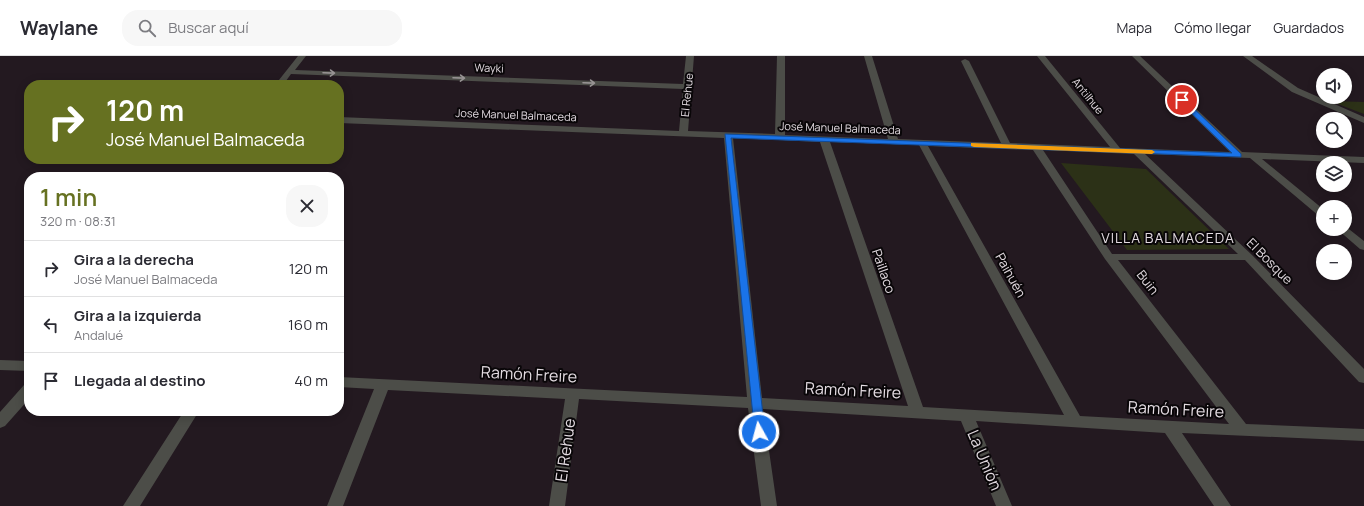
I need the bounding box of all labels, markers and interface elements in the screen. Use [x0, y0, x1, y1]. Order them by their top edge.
search box [122, 10, 402, 46]
text: Waylane [20, 15, 98, 41]
icon: search [136, 17, 158, 39]
text: Buscar aquí [168, 17, 249, 38]
text: Mapa [1117, 18, 1152, 37]
text: Cómo llegar [1174, 18, 1251, 37]
text: Guardados [1273, 18, 1344, 37]
street label: Wayki [474, 59, 504, 76]
map controls [1316, 68, 1352, 280]
button: sound [1316, 68, 1352, 104]
one-way arrow [322, 69, 335, 77]
street label: El Rehue [677, 72, 696, 118]
one-way arrow [452, 74, 465, 82]
street label: Antilhue [1069, 74, 1108, 117]
one-way arrow [582, 79, 595, 87]
pin [1165, 83, 1199, 117]
icon: arrive [1171, 89, 1193, 111]
text: 120 m [106, 91, 184, 129]
icon: right [40, 96, 92, 148]
street label: José Manuel Balmaceda [455, 105, 577, 124]
button: search [1316, 112, 1352, 148]
street label: José Manuel Balmaceda [779, 118, 901, 137]
text: José Manuel Balmaceda [106, 127, 305, 151]
button: layers [1316, 156, 1352, 192]
text: 1 min [40, 180, 97, 213]
button: close [286, 185, 328, 227]
button: + [1316, 200, 1352, 236]
text: 320 m · 08:31 [40, 212, 116, 230]
district label: VILLA BALMACEDA [1101, 228, 1235, 247]
street label: El Bosque [1243, 234, 1297, 288]
button: − [1316, 244, 1352, 280]
street label: Paillaco [868, 246, 900, 296]
text: Gira a la derecha [74, 249, 194, 270]
street label: Paihuén [991, 249, 1031, 301]
icon: right [40, 258, 62, 280]
text: 120 m [289, 258, 328, 279]
street label: Buin [1133, 266, 1163, 298]
text: José Manuel Balmaceda [74, 270, 218, 288]
text: Gira a la izquierda [74, 305, 201, 326]
icon: left [40, 314, 62, 336]
text: 160 m [288, 314, 328, 335]
text: Andalué [74, 326, 123, 344]
street label: Ramón Freire [480, 360, 578, 388]
icon: arrive [40, 370, 62, 392]
text: Llegada al destino [74, 370, 206, 391]
text: 40 m [294, 370, 328, 391]
street label: Ramón Freire [804, 376, 902, 404]
street label: Ramón Freire [1127, 395, 1225, 423]
position arrow [738, 411, 780, 453]
street label: El Rehue [550, 417, 580, 483]
street label: La Unión [962, 426, 1008, 494]

